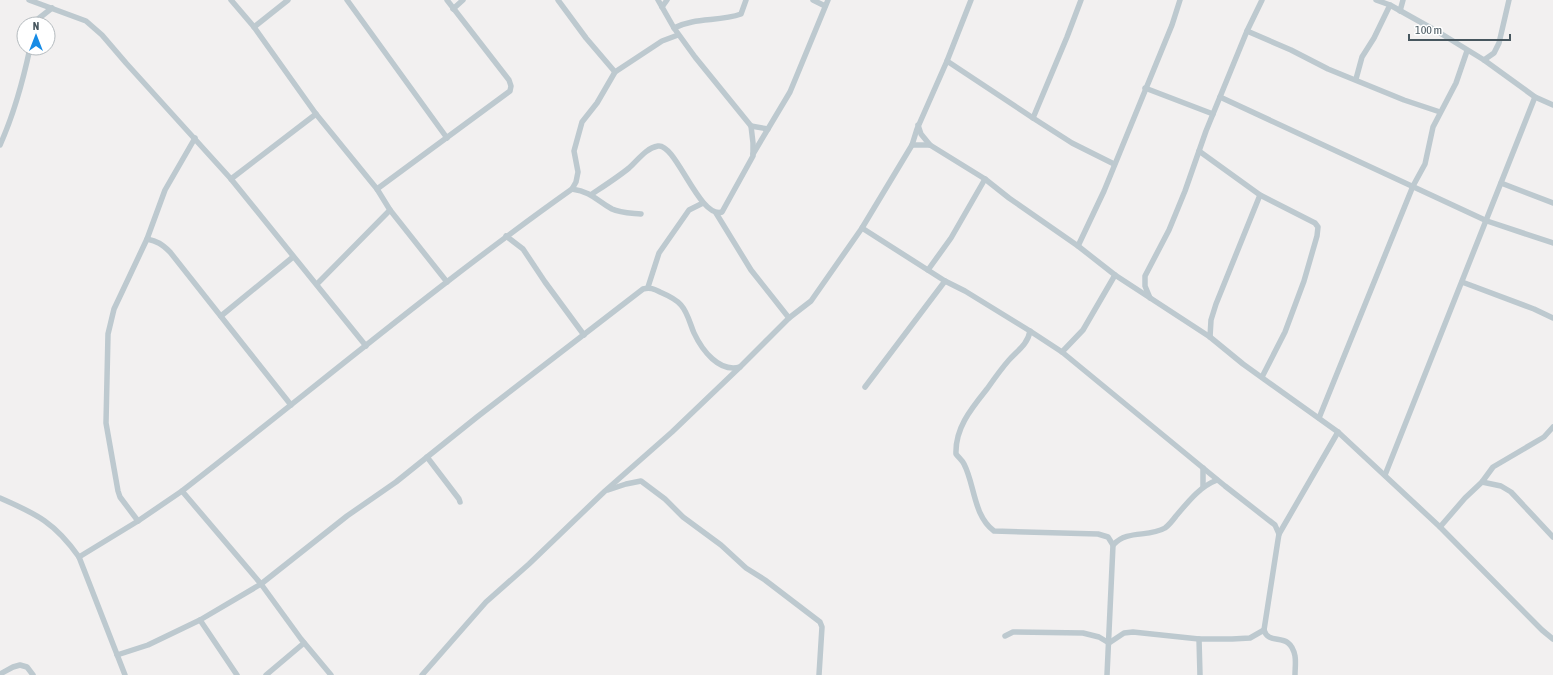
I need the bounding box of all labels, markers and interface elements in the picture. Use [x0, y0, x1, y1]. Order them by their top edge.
north arrow [16, 16, 56, 56]
scale bar [1409, 16, 1510, 42]
text: N [33, 20, 39, 32]
text: 100 m [1415, 23, 1442, 37]

